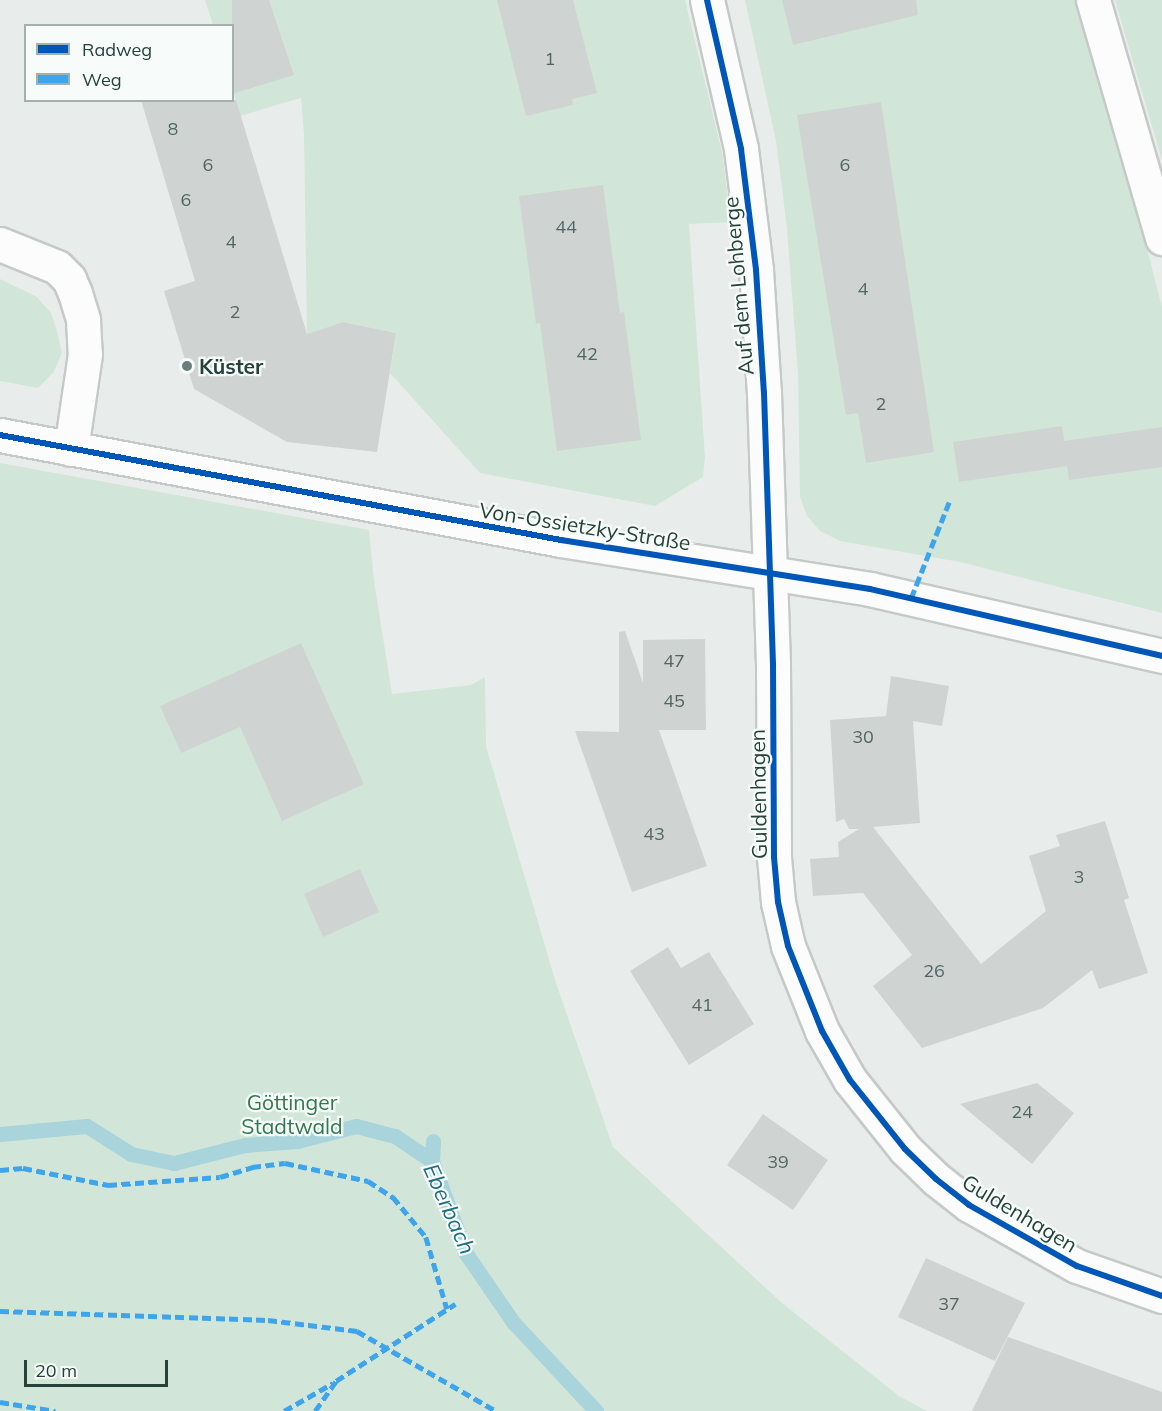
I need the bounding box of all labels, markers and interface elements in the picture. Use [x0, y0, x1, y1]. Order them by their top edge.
legend [24, 24, 234, 102]
text: Radweg [82, 38, 152, 61]
house number: 1 [545, 48, 555, 70]
text: Weg [82, 68, 122, 91]
house number: 8 [168, 118, 178, 140]
house number: 6 [203, 154, 213, 176]
house number: 6 [840, 154, 850, 176]
house number: 6 [181, 189, 191, 211]
street label: Auf dem Lohberge [718, 196, 758, 376]
house number: 44 [555, 216, 577, 238]
house number: 4 [226, 231, 236, 253]
house number: 4 [858, 278, 868, 300]
house number: 2 [230, 301, 240, 323]
house number: 42 [576, 343, 598, 365]
place label: Küster [199, 353, 263, 379]
marker: Küster [180, 359, 194, 373]
house number: 2 [876, 393, 886, 415]
street label: Von-Ossietzky-Straße [478, 497, 692, 555]
house number: 47 [663, 650, 685, 672]
house number: 45 [663, 690, 685, 712]
house number: 30 [852, 726, 874, 748]
street label: Guldenhagen [744, 729, 772, 859]
house number: 43 [643, 823, 665, 845]
house number: 3 [1074, 866, 1084, 888]
house number: 26 [923, 960, 945, 982]
house number: 41 [691, 994, 713, 1016]
park label: Göttinger Stadtwald [241, 1089, 343, 1139]
house number: 24 [1011, 1101, 1033, 1123]
house number: 39 [767, 1151, 789, 1173]
water label: Eberbach [417, 1160, 481, 1258]
street label: Guldenhagen [958, 1169, 1082, 1257]
house number: 37 [938, 1293, 960, 1315]
scale bar [27, 1348, 171, 1386]
text: 20 m [35, 1359, 77, 1382]

